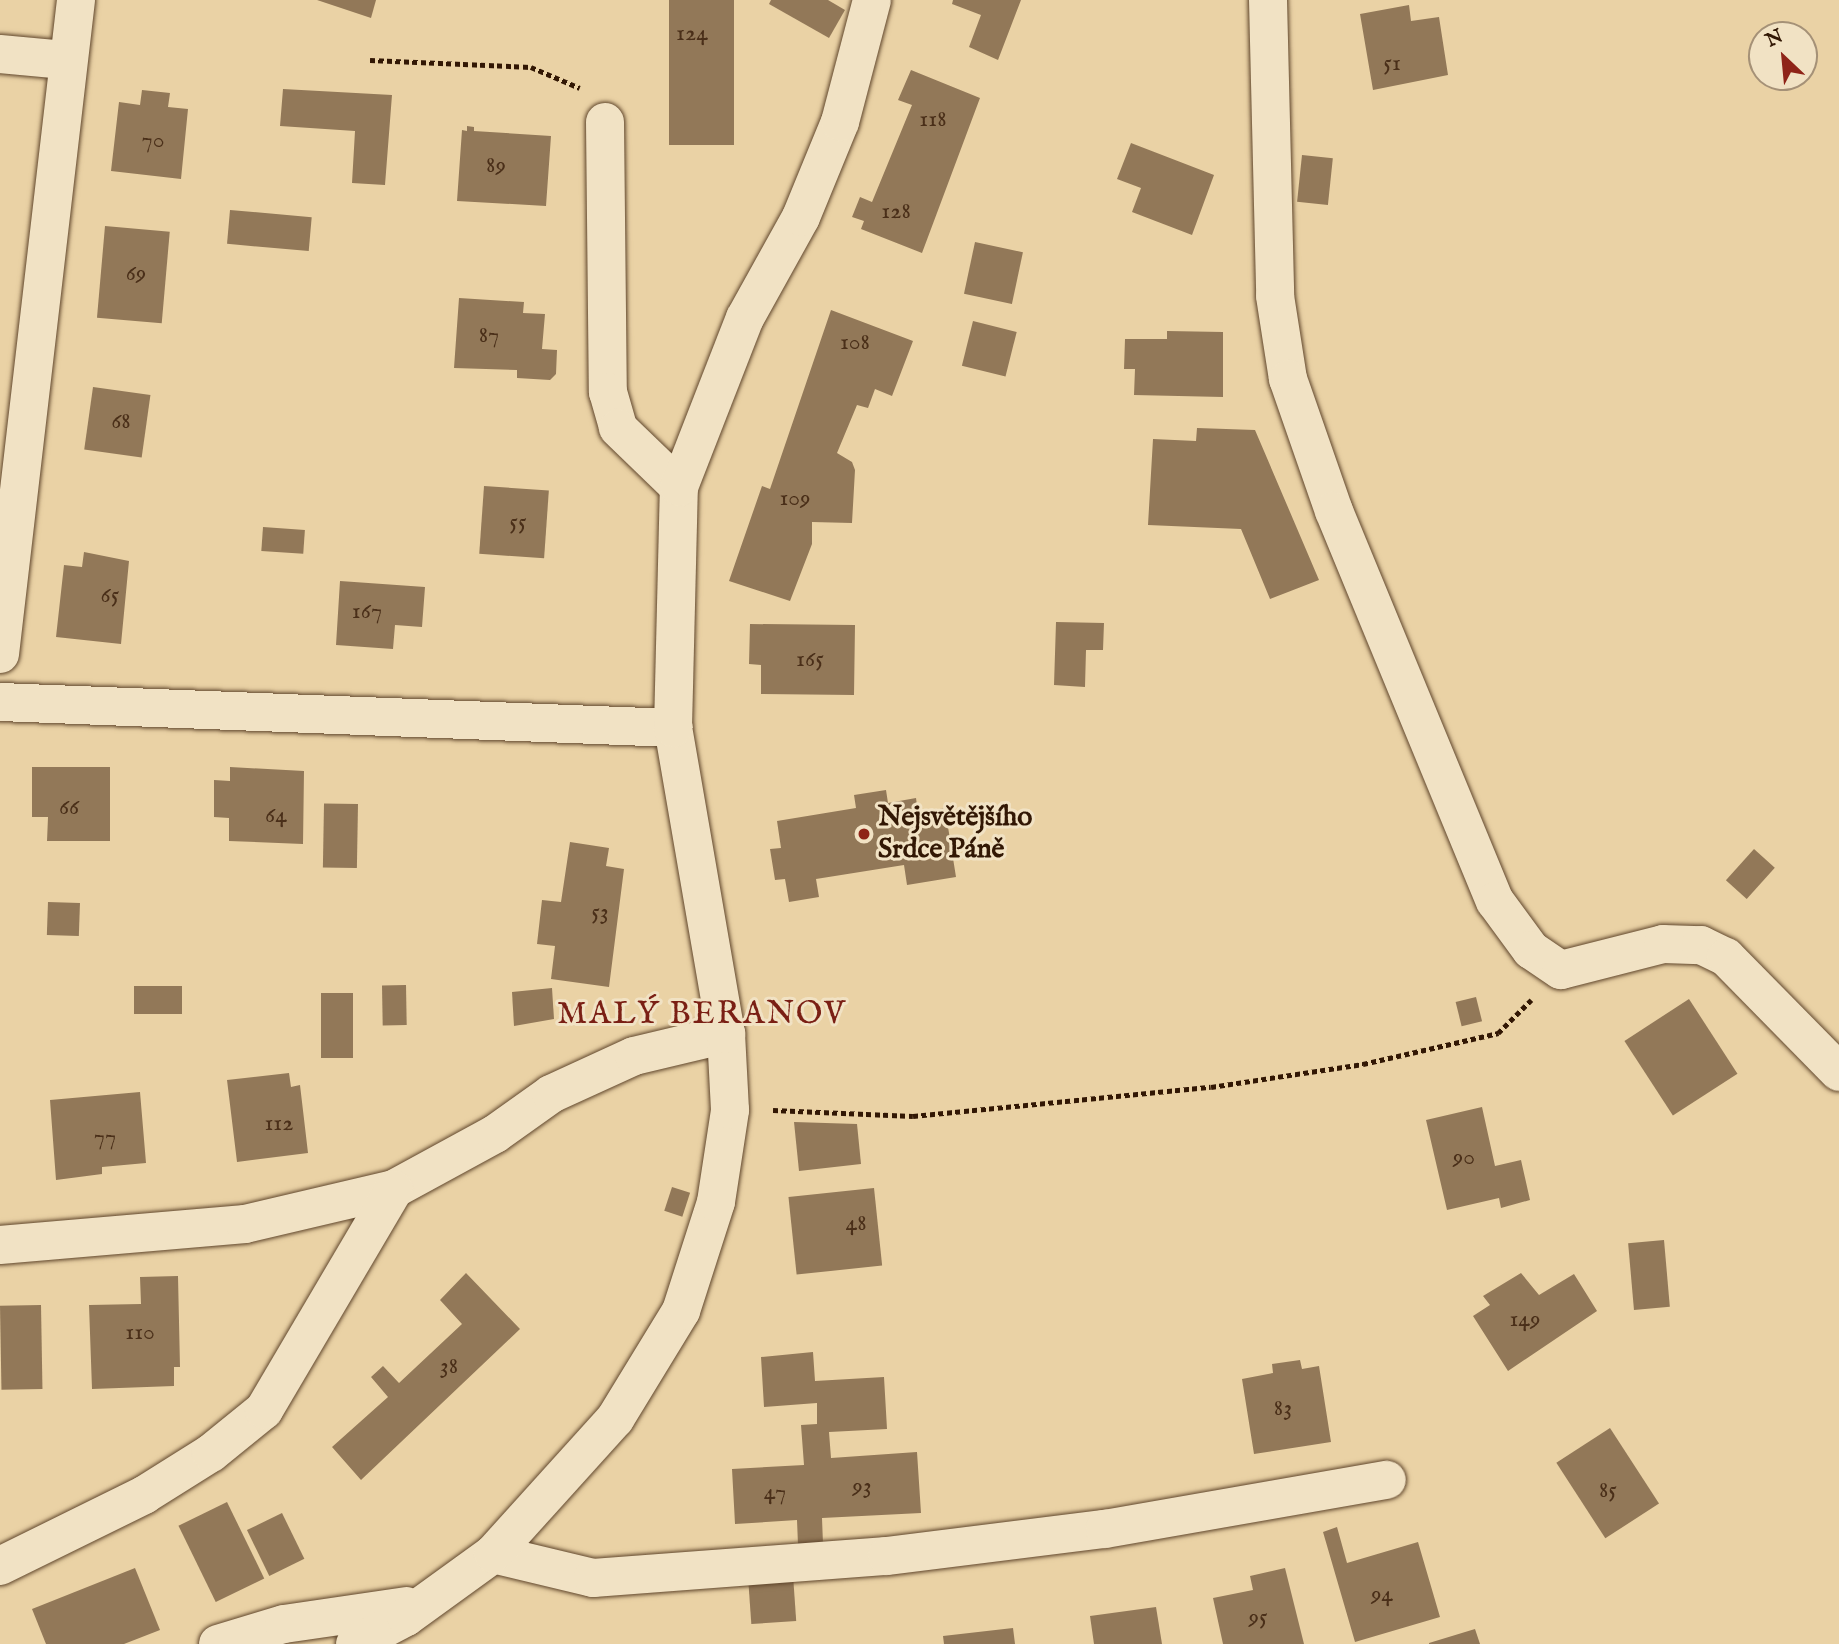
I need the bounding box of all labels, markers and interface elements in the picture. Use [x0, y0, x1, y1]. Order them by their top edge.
house number: 124 [676, 20, 708, 48]
north arrow [1748, 21, 1818, 91]
text: N [1762, 25, 1787, 53]
house number: 51 [1383, 50, 1401, 78]
house number: 118 [919, 106, 947, 134]
house number: 70 [141, 127, 165, 155]
house number: 89 [486, 152, 506, 180]
house number: 128 [881, 198, 911, 226]
house number: 69 [126, 260, 146, 288]
house number: 87 [479, 322, 499, 350]
house number: 108 [840, 329, 870, 357]
house number: 68 [111, 408, 131, 436]
house number: 109 [779, 485, 811, 513]
house number: 55 [509, 509, 527, 537]
house number: 65 [101, 582, 119, 610]
house number: 167 [352, 598, 382, 626]
house number: 165 [796, 646, 824, 674]
house number: 66 [59, 794, 79, 822]
place label: Nejsvětějšího Srdce Páně [878, 801, 1032, 867]
house number: 64 [265, 802, 287, 830]
marker: Nejsvětějšího Srdce Páně [856, 826, 872, 842]
house number: 53 [591, 899, 609, 927]
district label: MALÝ BERANOV [559, 996, 845, 1034]
house number: 112 [264, 1110, 294, 1138]
house number: 77 [94, 1124, 116, 1152]
house number: 90 [1453, 1144, 1475, 1172]
house number: 48 [845, 1210, 867, 1238]
house number: 149 [1509, 1306, 1541, 1334]
house number: 110 [125, 1319, 155, 1347]
house number: 38 [440, 1353, 458, 1381]
house number: 83 [1274, 1395, 1292, 1423]
house number: 93 [852, 1473, 872, 1501]
house number: 85 [1599, 1477, 1617, 1505]
house number: 47 [764, 1479, 786, 1507]
house number: 94 [1371, 1581, 1393, 1609]
house number: 95 [1248, 1604, 1268, 1632]

